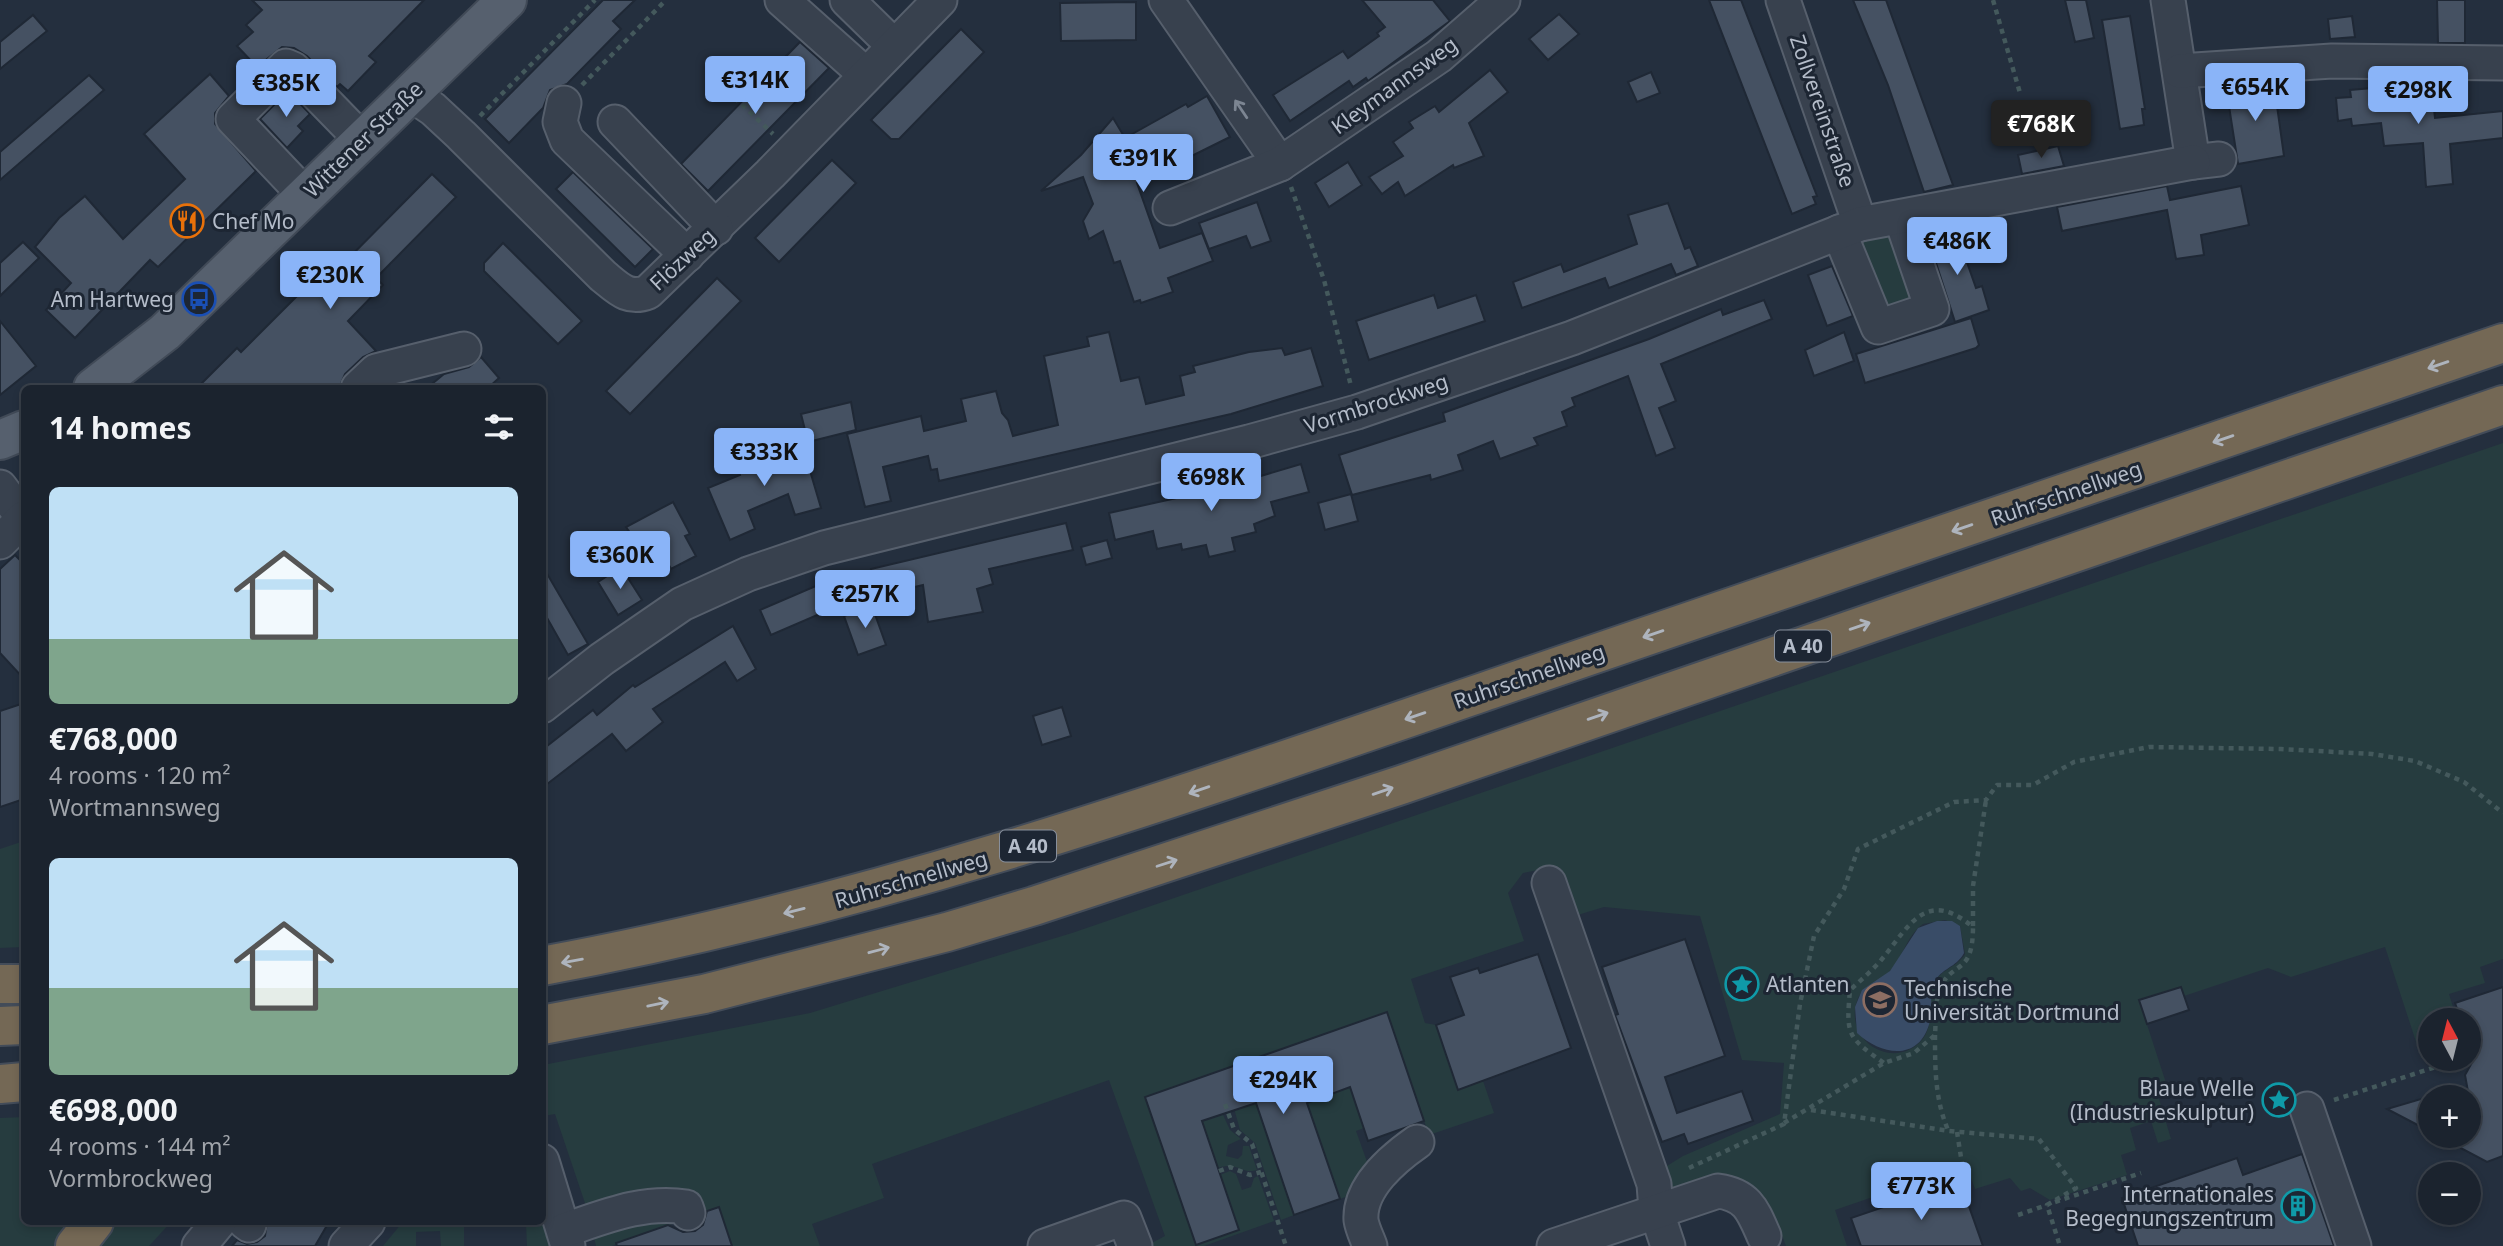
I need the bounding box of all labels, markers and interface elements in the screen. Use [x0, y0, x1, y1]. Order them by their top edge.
street label: Kleymannsweg [1325, 30, 1463, 140]
street label: Zollvereinstraße [1784, 31, 1862, 191]
pin: €314K [706, 57, 804, 116]
pin: €385K [237, 60, 335, 119]
text: €314K [721, 63, 789, 95]
pin: €654K [2206, 64, 2304, 123]
text: €385K [252, 66, 320, 98]
pin: €298K [2369, 66, 2467, 126]
text: €654K [2221, 70, 2289, 102]
text: €298K [2384, 73, 2452, 105]
street label: Wittener Straße [297, 75, 429, 203]
one-way arrow [1234, 99, 1248, 119]
pin: €768K [1992, 100, 2090, 160]
text: €768K [2007, 107, 2075, 139]
pin: €391K [1094, 134, 1192, 194]
text: €391K [1109, 141, 1177, 173]
restaurant icon: Chef Mo [168, 202, 206, 240]
place label: Chef Mo [212, 207, 295, 235]
pin: €486K [1908, 218, 2006, 277]
street label: Flözweg [643, 221, 721, 297]
text: €486K [1923, 224, 1991, 256]
pin: €230K [281, 252, 379, 311]
text: €230K [296, 258, 364, 290]
bus stop icon: Am Hartweg [180, 280, 218, 318]
place label: Am Hartweg [51, 285, 174, 313]
one-way arrow [2428, 360, 2450, 372]
street label: Vormbrockweg [1301, 367, 1451, 439]
text: 14 homes [49, 407, 192, 448]
icon: filters [480, 408, 518, 446]
pin: €333K [715, 428, 813, 488]
one-way arrow [2213, 434, 2235, 446]
text: €333K [730, 435, 798, 467]
pin: €698K [1162, 454, 1260, 513]
street label: Ruhrschnellweg [1987, 454, 2145, 532]
text: €698K [1177, 460, 1245, 492]
one-way arrow [1951, 523, 1973, 535]
icon: home [221, 532, 347, 658]
pin: €360K [571, 532, 669, 591]
text: €360K [586, 538, 654, 570]
pin: €257K [816, 570, 914, 630]
text: €257K [831, 577, 899, 609]
one-way arrow [1848, 619, 1870, 631]
one-way arrow [1642, 628, 1664, 641]
road number: A 40 [1775, 631, 1831, 662]
street label: Ruhrschnellweg [1450, 637, 1608, 715]
one-way arrow [1587, 709, 1609, 722]
one-way arrow [1404, 711, 1426, 723]
text: €768,000 [49, 718, 178, 759]
text: 4 rooms · 120 m² [49, 759, 231, 791]
one-way arrow [1372, 784, 1394, 796]
one-way arrow [1189, 785, 1211, 797]
text: Wortmannsweg [49, 791, 221, 823]
road number: A 40 [1000, 831, 1056, 862]
street label: Ruhrschnellweg [831, 844, 991, 914]
one-way arrow [1156, 856, 1178, 868]
icon: home [221, 903, 347, 1029]
one-way arrow [783, 905, 806, 918]
one-way arrow [867, 943, 890, 956]
one-way arrow [561, 955, 584, 968]
place icon: Atlanten [1723, 965, 1761, 1003]
place label: Atlanten [1766, 970, 1850, 998]
place label: Technische Universität Dortmund [1904, 974, 2120, 1026]
school or university icon: Technische Universität Dortmund [1861, 981, 1899, 1019]
one-way arrow [646, 996, 669, 1010]
north arrow [2418, 1008, 2482, 1071]
map controls [2418, 1008, 2481, 1225]
pin: €294K [1234, 1056, 1332, 1116]
text: €294K [1249, 1063, 1317, 1095]
place label: Blaue Welle (Industrieskulptur) [2070, 1074, 2254, 1126]
place icon: Blaue Welle (Industrieskulptur) [2260, 1081, 2298, 1119]
button: + [2418, 1085, 2481, 1148]
text: €698,000 [49, 1089, 178, 1130]
text: 4 rooms · 144 m² [49, 1130, 231, 1162]
text: Vormbrockweg [49, 1162, 213, 1194]
pin: €773K [1872, 1162, 1970, 1222]
button: − [2418, 1162, 2481, 1225]
text: €773K [1887, 1169, 1955, 1201]
place label: Internationales Begegnungszentrum [2065, 1180, 2274, 1232]
building icon: Internationales Begegnungszentrum [2279, 1187, 2317, 1225]

